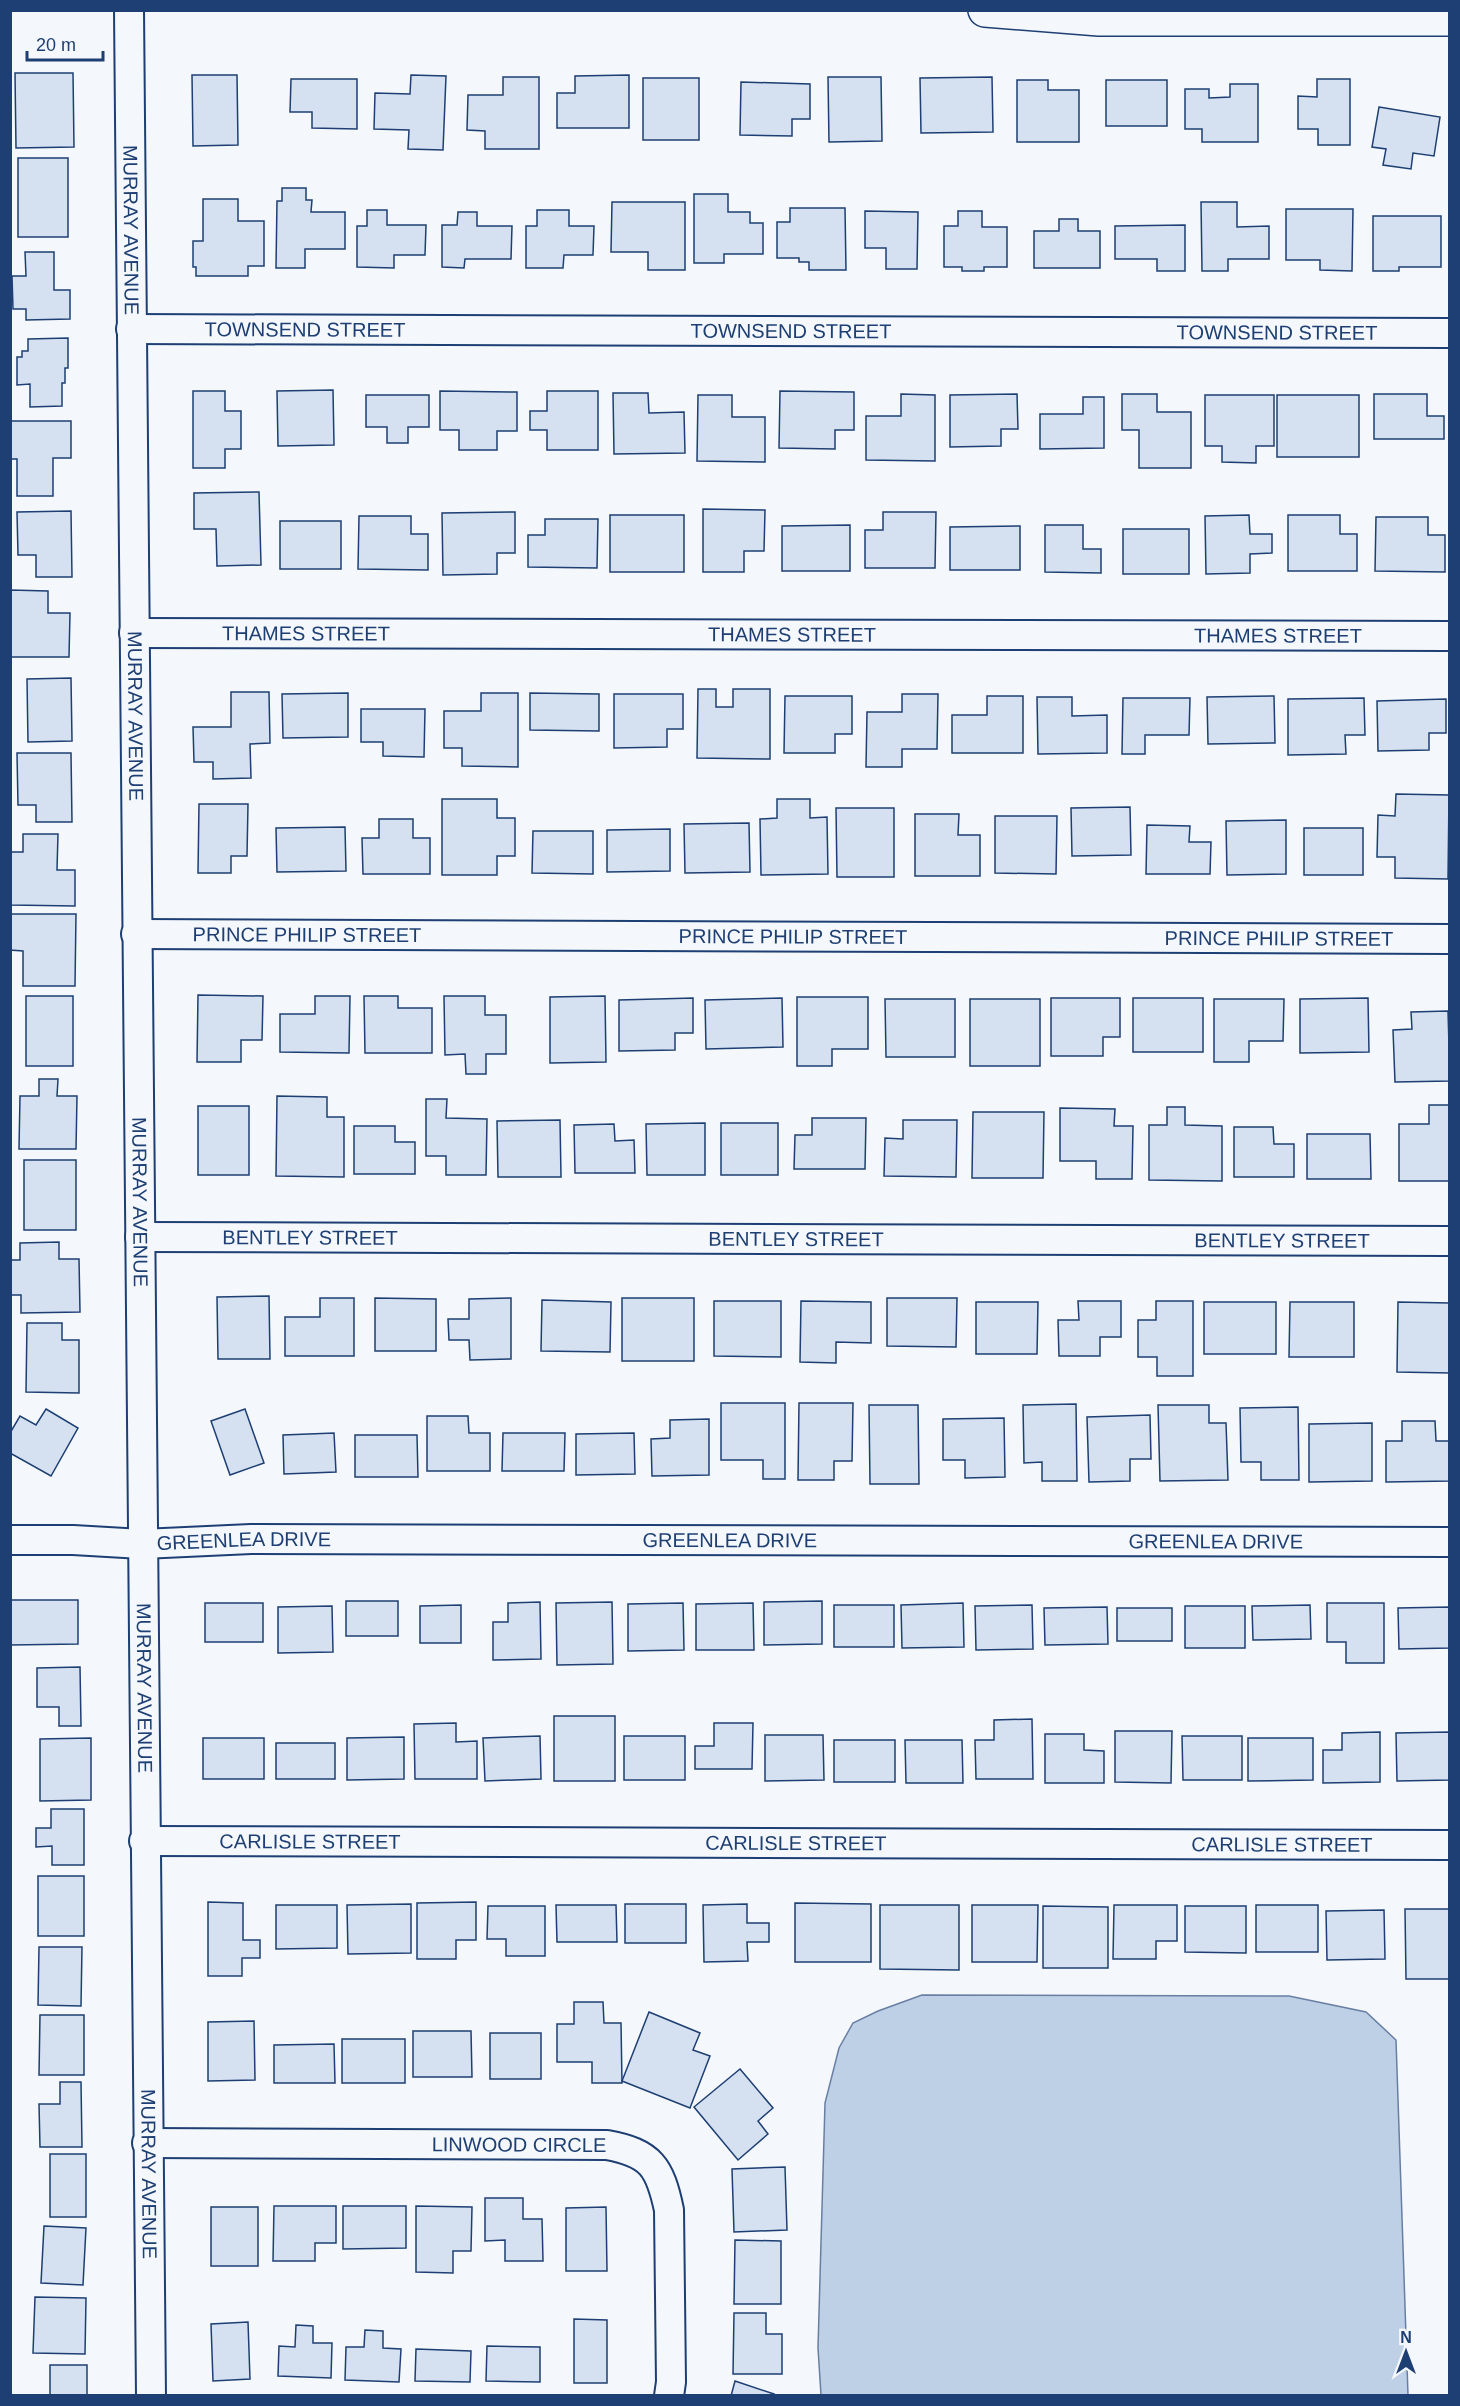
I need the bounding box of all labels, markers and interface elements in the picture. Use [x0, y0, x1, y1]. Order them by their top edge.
scale bar [27, 24, 104, 62]
text: 20 m [36, 35, 76, 55]
street label: MURRAY AVENUE [119, 145, 143, 315]
street label: TOWNSEND STREET [205, 318, 405, 341]
street label: TOWNSEND STREET [691, 320, 891, 342]
street label: TOWNSEND STREET [1177, 321, 1377, 344]
street label: THAMES STREET [222, 622, 390, 645]
street label: THAMES STREET [708, 623, 876, 646]
street label: THAMES STREET [1194, 624, 1362, 647]
street label: MURRAY AVENUE [124, 631, 147, 801]
street label: PRINCE PHILIP STREET [193, 923, 421, 946]
street label: PRINCE PHILIP STREET [679, 925, 907, 948]
street label: PRINCE PHILIP STREET [1165, 927, 1393, 950]
street label: MURRAY AVENUE [128, 1117, 152, 1287]
street label: BENTLEY STREET [222, 1226, 398, 1249]
street label: BENTLEY STREET [708, 1228, 884, 1250]
street label: BENTLEY STREET [1194, 1229, 1370, 1252]
street label: GREENLEA DRIVE [156, 1528, 331, 1554]
street label: GREENLEA DRIVE [642, 1529, 817, 1551]
street label: GREENLEA DRIVE [1128, 1530, 1303, 1553]
street label: MURRAY AVENUE [133, 1603, 156, 1773]
street label: CARLISLE STREET [219, 1830, 401, 1853]
street label: CARLISLE STREET [705, 1832, 887, 1854]
street label: CARLISLE STREET [1191, 1833, 1373, 1856]
street label: MURRAY AVENUE [137, 2089, 161, 2259]
street label: LINWOOD CIRCLE [432, 2133, 606, 2156]
north arrow [1376, 2322, 1436, 2382]
text: N [1400, 2329, 1412, 2346]

